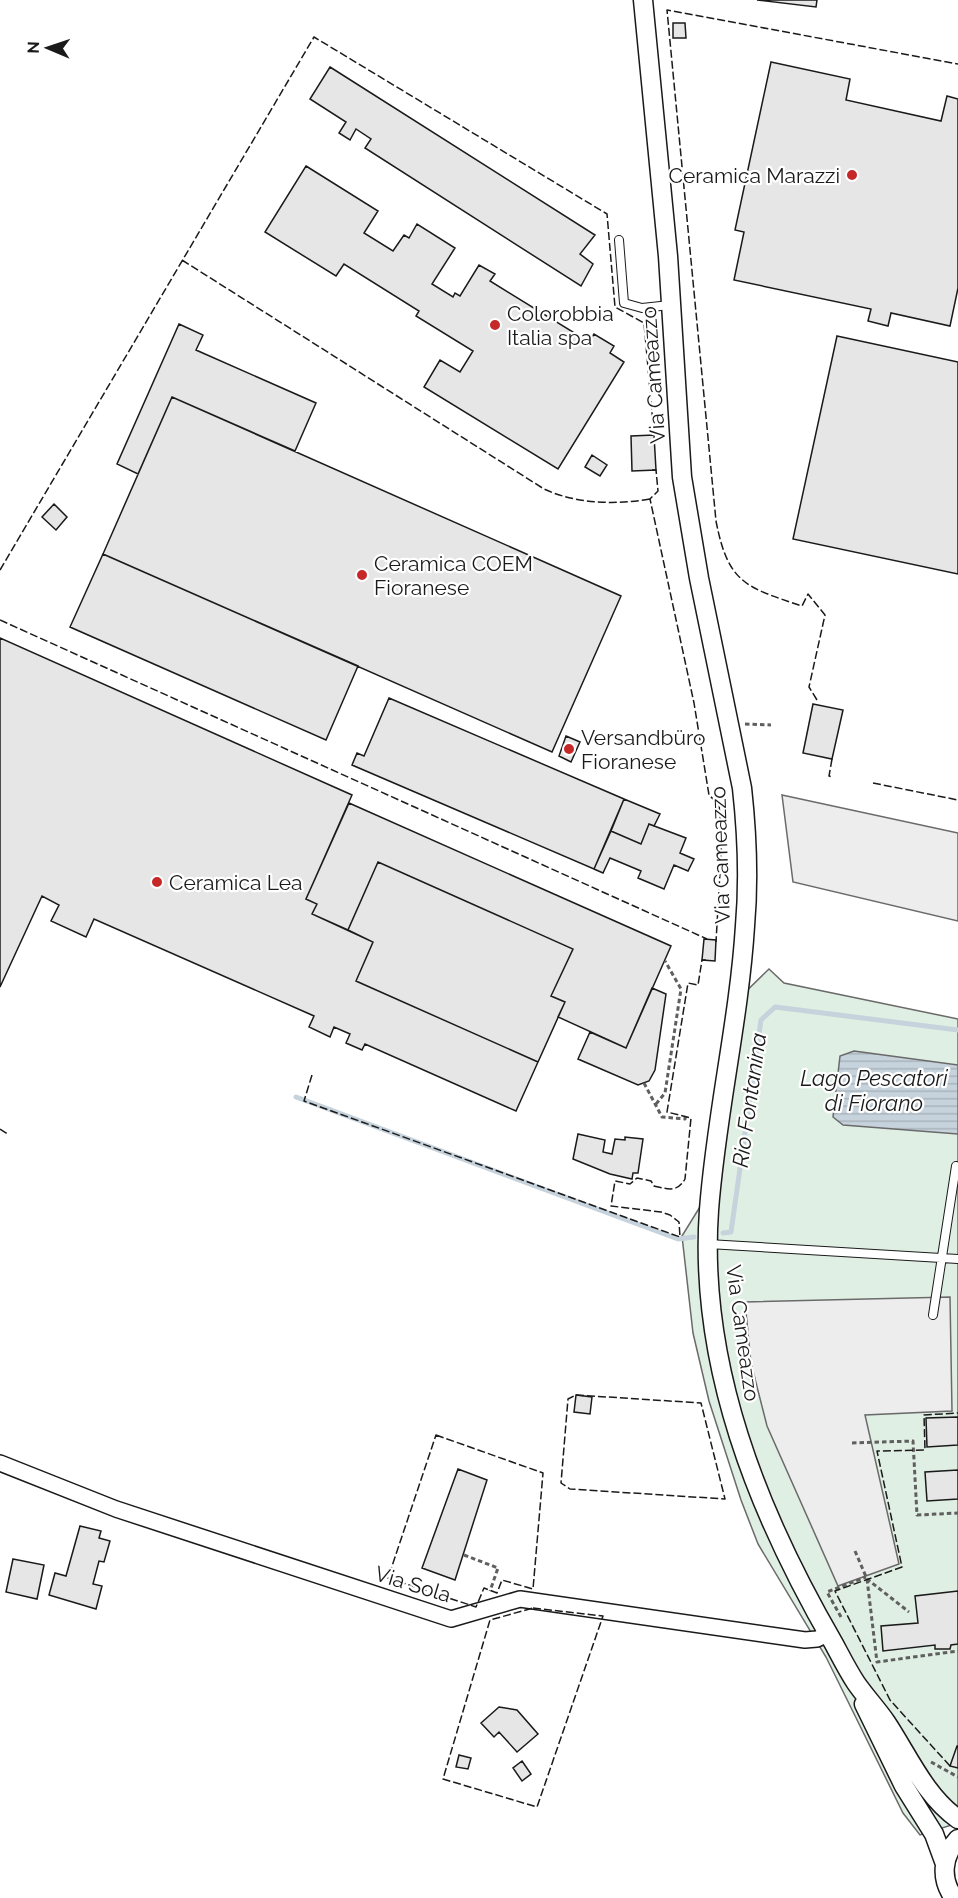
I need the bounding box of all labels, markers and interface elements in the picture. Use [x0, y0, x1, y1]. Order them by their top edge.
north arrow [18, 18, 78, 78]
text: N [24, 41, 43, 54]
place label: Ceramica Marazzi [669, 163, 840, 188]
marker: Ceramica Marazzi [845, 168, 859, 182]
place label: Colorobbia Italia spa [507, 301, 614, 350]
street label: Via Cameazzo [636, 306, 670, 444]
marker: Colorobbia Italia spa [488, 318, 502, 332]
place label: Ceramica COEM Fioranese [374, 551, 533, 600]
marker: Ceramica COEM Fioranese [355, 568, 369, 582]
place label: Versandbüro Fioranese [581, 725, 705, 774]
marker: Versandbüro Fioranese [562, 742, 576, 756]
street label: Via Cameazzo [705, 786, 735, 924]
place label: Ceramica Lea [169, 870, 303, 895]
marker: Ceramica Lea [150, 875, 164, 889]
water label: Rio Fontanina [727, 1031, 771, 1169]
water label: Lago Pescatori di Fiorano [800, 1065, 949, 1116]
street label: Via Cameazzo [721, 1263, 765, 1403]
street label: Via Sola [372, 1561, 454, 1607]

